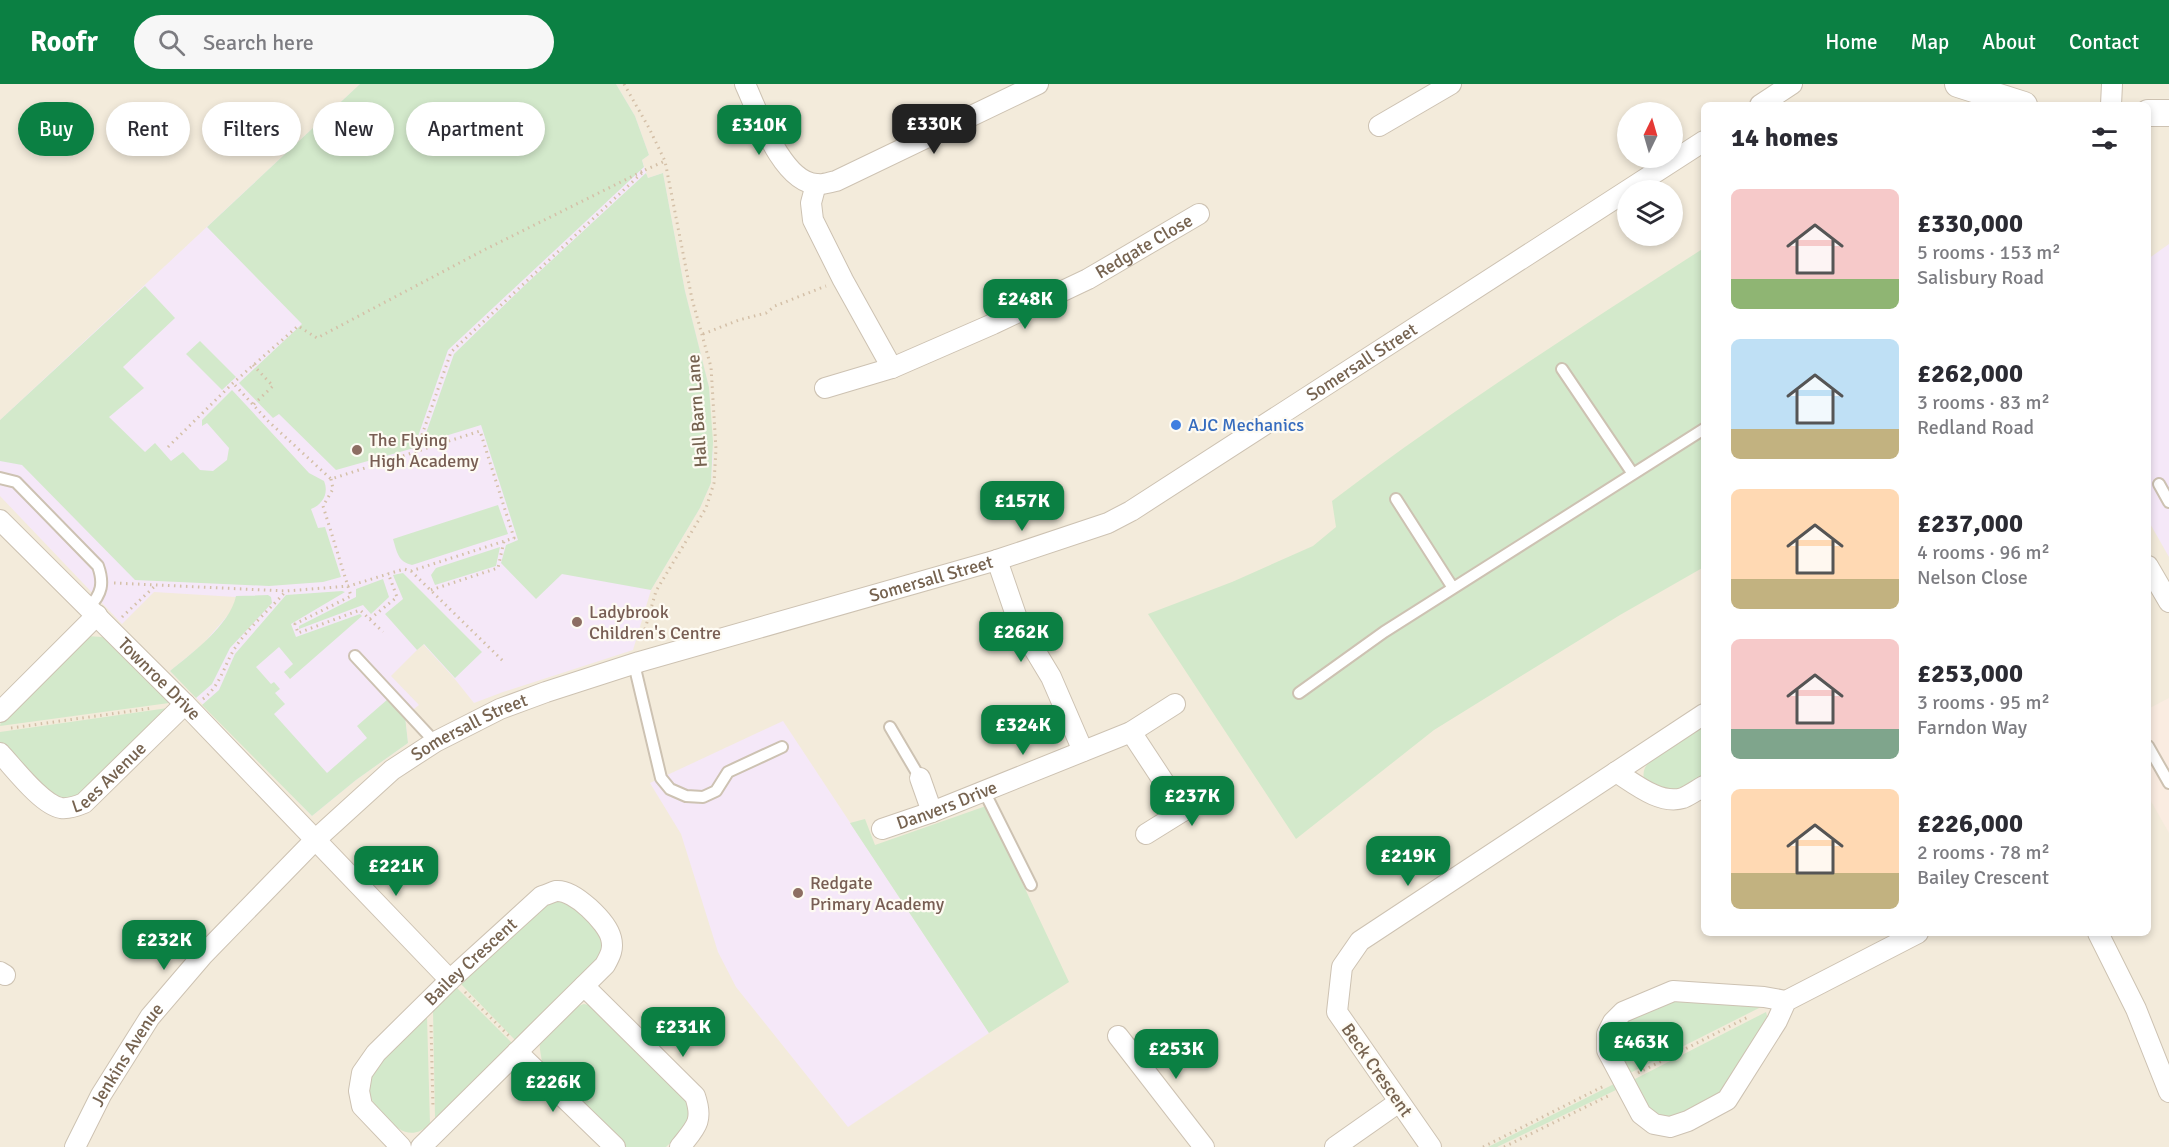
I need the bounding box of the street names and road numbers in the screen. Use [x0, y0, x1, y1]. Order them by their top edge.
street label: Redgate Close [1091, 209, 1196, 283]
street label: Somersall Street [1302, 318, 1421, 406]
street label: Hall Barn Lane [682, 354, 712, 468]
street label: Somersall Street [867, 551, 995, 607]
street label: Townroe Drive [113, 633, 206, 725]
street label: Somersall Street [407, 689, 530, 766]
street label: Lees Avenue [69, 737, 151, 818]
street label: Danvers Drive [894, 776, 1000, 834]
street label: Bailey Crescent [420, 913, 522, 1010]
street label: Jenkins Avenue [86, 998, 168, 1110]
street label: Beck Crescent [1337, 1019, 1417, 1121]

